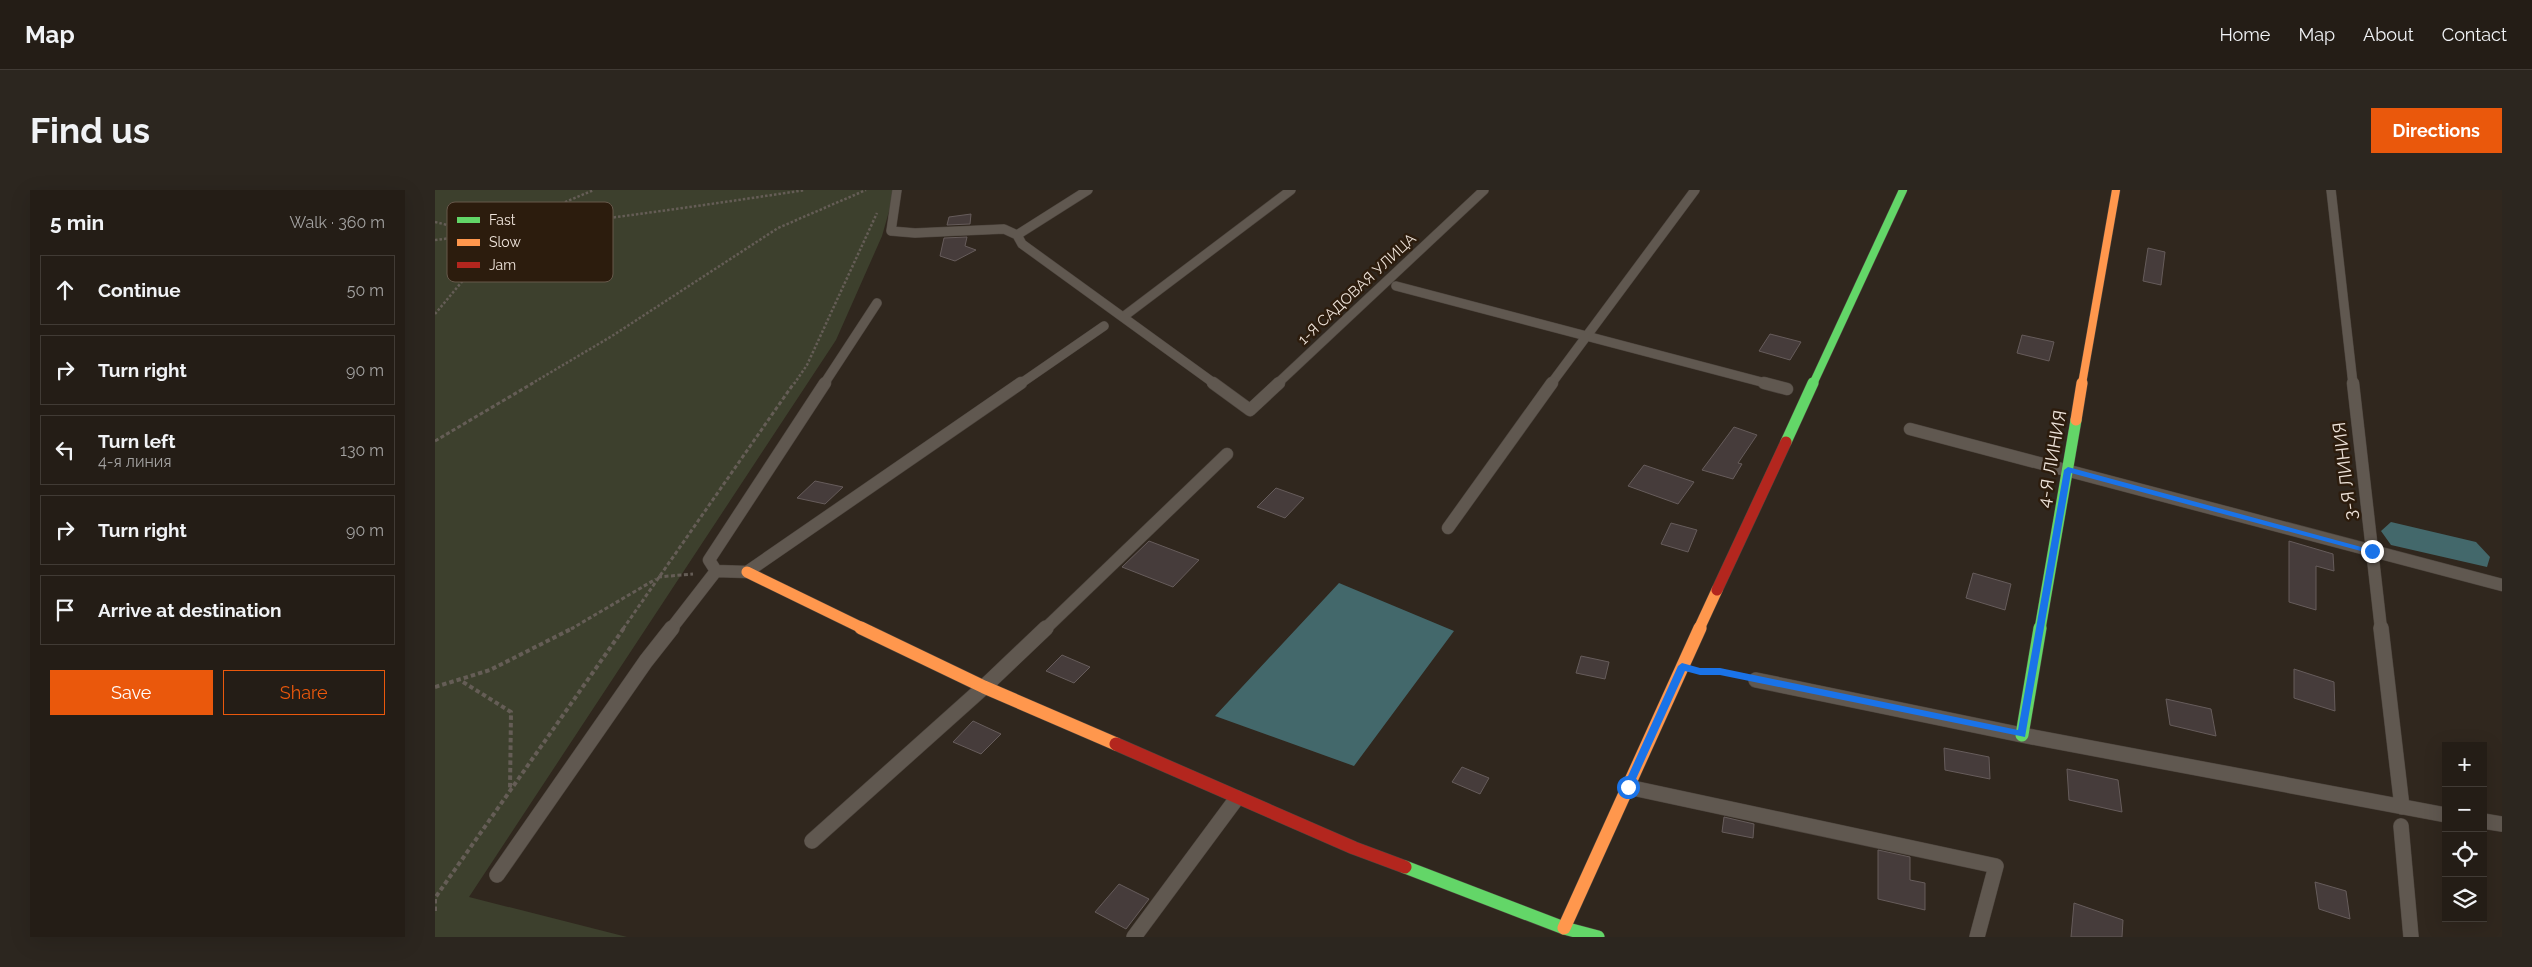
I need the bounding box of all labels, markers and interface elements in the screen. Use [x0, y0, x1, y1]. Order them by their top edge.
text: Map [25, 20, 75, 49]
text: Home [2219, 24, 2270, 45]
text: Map [2298, 24, 2335, 45]
text: About [2363, 24, 2414, 45]
text: Contact [2442, 24, 2507, 45]
button: Directions [2371, 108, 2502, 153]
text: Find us [30, 110, 150, 151]
legend [447, 202, 613, 282]
text: 5 min [50, 210, 104, 235]
text: Fast [489, 212, 516, 228]
text: Walk · 360 m [290, 213, 385, 232]
street label: 1-Я САДОВАЯ УЛИЦА [1294, 230, 1420, 348]
text: Slow [489, 234, 521, 250]
text: Jam [489, 257, 516, 273]
icon: ahead [51, 276, 79, 304]
text: Continue [98, 279, 181, 301]
text: 50 m [347, 281, 384, 300]
icon: right [51, 356, 79, 384]
text: Turn right [98, 359, 187, 381]
text: 90 m [346, 361, 384, 380]
street label: 4-Я ЛИНИЯ [2033, 409, 2070, 509]
street label: 3-Я ЛИНИЯ [2328, 421, 2361, 521]
text: Turn left [98, 430, 175, 452]
icon: left [51, 436, 79, 464]
text: 130 m [340, 441, 384, 460]
text: 4-я линия [98, 452, 172, 471]
icon: right [51, 516, 79, 544]
text: Turn right [98, 519, 187, 541]
text: 90 m [346, 521, 384, 540]
route end [2361, 540, 2384, 563]
icon: arrive [51, 596, 79, 624]
text: Arrive at destination [98, 599, 282, 621]
button: Save [50, 670, 213, 715]
button: Share [223, 670, 385, 715]
map controls [2442, 742, 2487, 922]
button: + [2442, 742, 2487, 787]
route start [1617, 776, 1640, 799]
button: − [2442, 787, 2487, 832]
button: locate [2442, 832, 2487, 877]
button: layers [2442, 877, 2487, 922]

